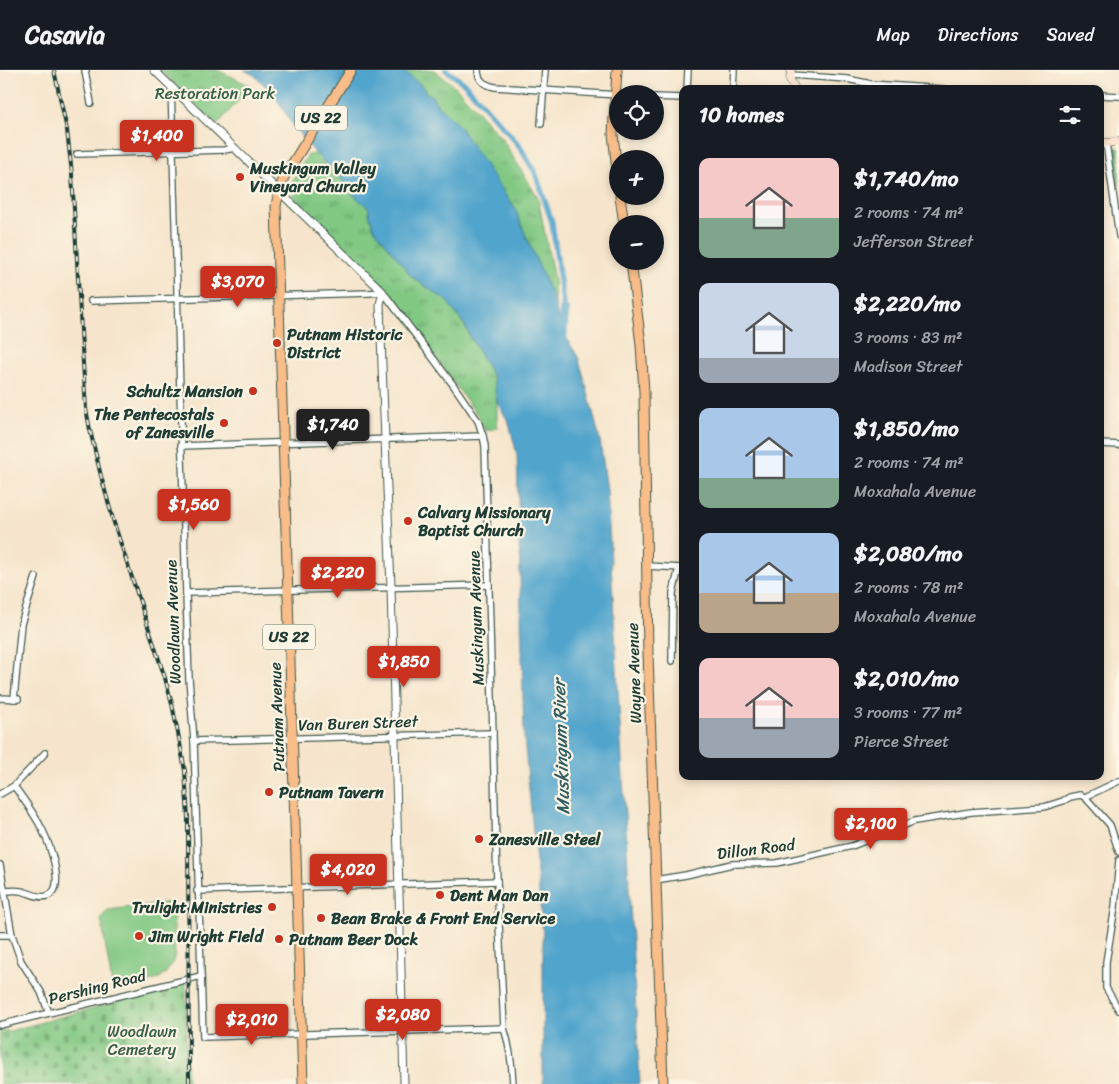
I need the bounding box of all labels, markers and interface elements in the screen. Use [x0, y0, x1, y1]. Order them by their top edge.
text: Casavia [25, 14, 105, 56]
text: Map [877, 19, 910, 51]
text: Directions [938, 19, 1019, 51]
text: Saved [1047, 19, 1094, 51]
park label: Restoration Park [155, 79, 276, 108]
map controls [609, 85, 664, 270]
button: locate [609, 85, 664, 140]
text: 10 homes [699, 96, 784, 134]
icon: filters [1056, 101, 1084, 129]
road number: US 22 [295, 106, 347, 130]
pin: $1,400 [116, 119, 198, 162]
text: $1,400 [131, 121, 183, 150]
button: + [609, 150, 664, 205]
place label: Muskingum Valley Vineyard Church [249, 154, 376, 201]
text: $1,740/mo [854, 160, 958, 198]
marker: Muskingum Valley Vineyard Church [234, 171, 246, 183]
icon: home [739, 178, 799, 238]
text: 2 rooms · 74 m² [854, 198, 964, 227]
button: − [609, 215, 664, 270]
text: Jefferson Street [854, 227, 973, 256]
pin: $3,070 [197, 266, 279, 308]
text: $3,070 [211, 267, 265, 296]
text: $2,220/mo [854, 285, 961, 323]
icon: home [739, 303, 799, 363]
place label: Putnam Historic District [287, 320, 404, 367]
text: 3 rooms · 83 m² [854, 323, 962, 352]
marker: Putnam Historic District [271, 337, 283, 349]
text: Madison Street [854, 352, 963, 381]
place label: Schultz Mansion [125, 377, 243, 406]
marker: Schultz Mansion [247, 385, 259, 397]
place label: The Pentecostals of Zanesville [94, 400, 215, 447]
pin: $1,740 [292, 408, 374, 451]
text: $1,740 [307, 410, 359, 439]
text: $1,850/mo [854, 410, 959, 448]
marker: The Pentecostals of Zanesville [218, 417, 230, 429]
icon: home [739, 428, 799, 488]
text: 2 rooms · 74 m² [854, 448, 964, 477]
text: Moxahala Avenue [854, 477, 976, 506]
pin: $1,560 [153, 488, 235, 531]
text: $1,560 [169, 490, 219, 519]
place label: Calvary Missionary Baptist Church [417, 498, 551, 545]
marker: Calvary Missionary Baptist Church [402, 515, 414, 527]
text: $2,080/mo [854, 535, 962, 573]
street label: Muskingum Avenue [459, 550, 493, 686]
icon: home [739, 553, 799, 613]
pin: $2,220 [297, 556, 379, 599]
text: $2,220 [312, 558, 364, 587]
street label: Woodlawn Avenue [156, 559, 190, 685]
text: 2 rooms · 78 m² [854, 573, 963, 602]
text: Moxahala Avenue [854, 602, 976, 631]
street label: Wayne Avenue [618, 622, 650, 724]
road number: US 22 [263, 624, 315, 650]
pin: $1,850 [363, 646, 445, 688]
text: $1,850 [378, 647, 430, 676]
text: $2,010/mo [854, 660, 959, 698]
street label: Putnam Avenue [261, 662, 293, 772]
water label: Muskingum River [543, 675, 579, 815]
icon: home [739, 678, 799, 738]
text: 3 rooms · 77 m² [854, 698, 962, 727]
street label: Van Buren Street [297, 706, 419, 740]
text: Pierce Street [854, 727, 949, 756]
place label: Putnam Tavern [279, 778, 384, 807]
marker: Putnam Tavern [263, 786, 275, 798]
pin: $2,100 [830, 808, 912, 850]
text: $2,100 [845, 809, 897, 838]
place label: Zanesville Steel [488, 825, 602, 854]
street label: Dillon Road [715, 830, 798, 868]
marker: Zanesville Steel [473, 833, 485, 845]
pin: $4,020 [307, 854, 389, 896]
text: $4,020 [321, 855, 375, 884]
place label: Dent Man Dan [450, 881, 549, 910]
marker: Dent Man Dan [434, 889, 446, 901]
place label: Trulight Ministries [132, 893, 263, 922]
marker: Trulight Ministries [266, 901, 278, 913]
place label: Bean Brake & Front End Service [331, 904, 556, 933]
marker: Bean Brake & Front End Service [315, 912, 327, 924]
place label: Jim Wright Field [148, 922, 264, 951]
place label: Putnam Beer Dock [289, 925, 419, 954]
marker: Jim Wright Field [133, 930, 145, 942]
marker: Putnam Beer Dock [273, 933, 285, 945]
street label: Pershing Road [45, 961, 150, 1013]
pin: $2,080 [362, 998, 444, 1041]
text: $2,080 [376, 1000, 430, 1029]
pin: $2,010 [211, 1004, 293, 1046]
text: $2,010 [226, 1005, 278, 1034]
park label: Woodlawn Cemetery [107, 1017, 177, 1064]

